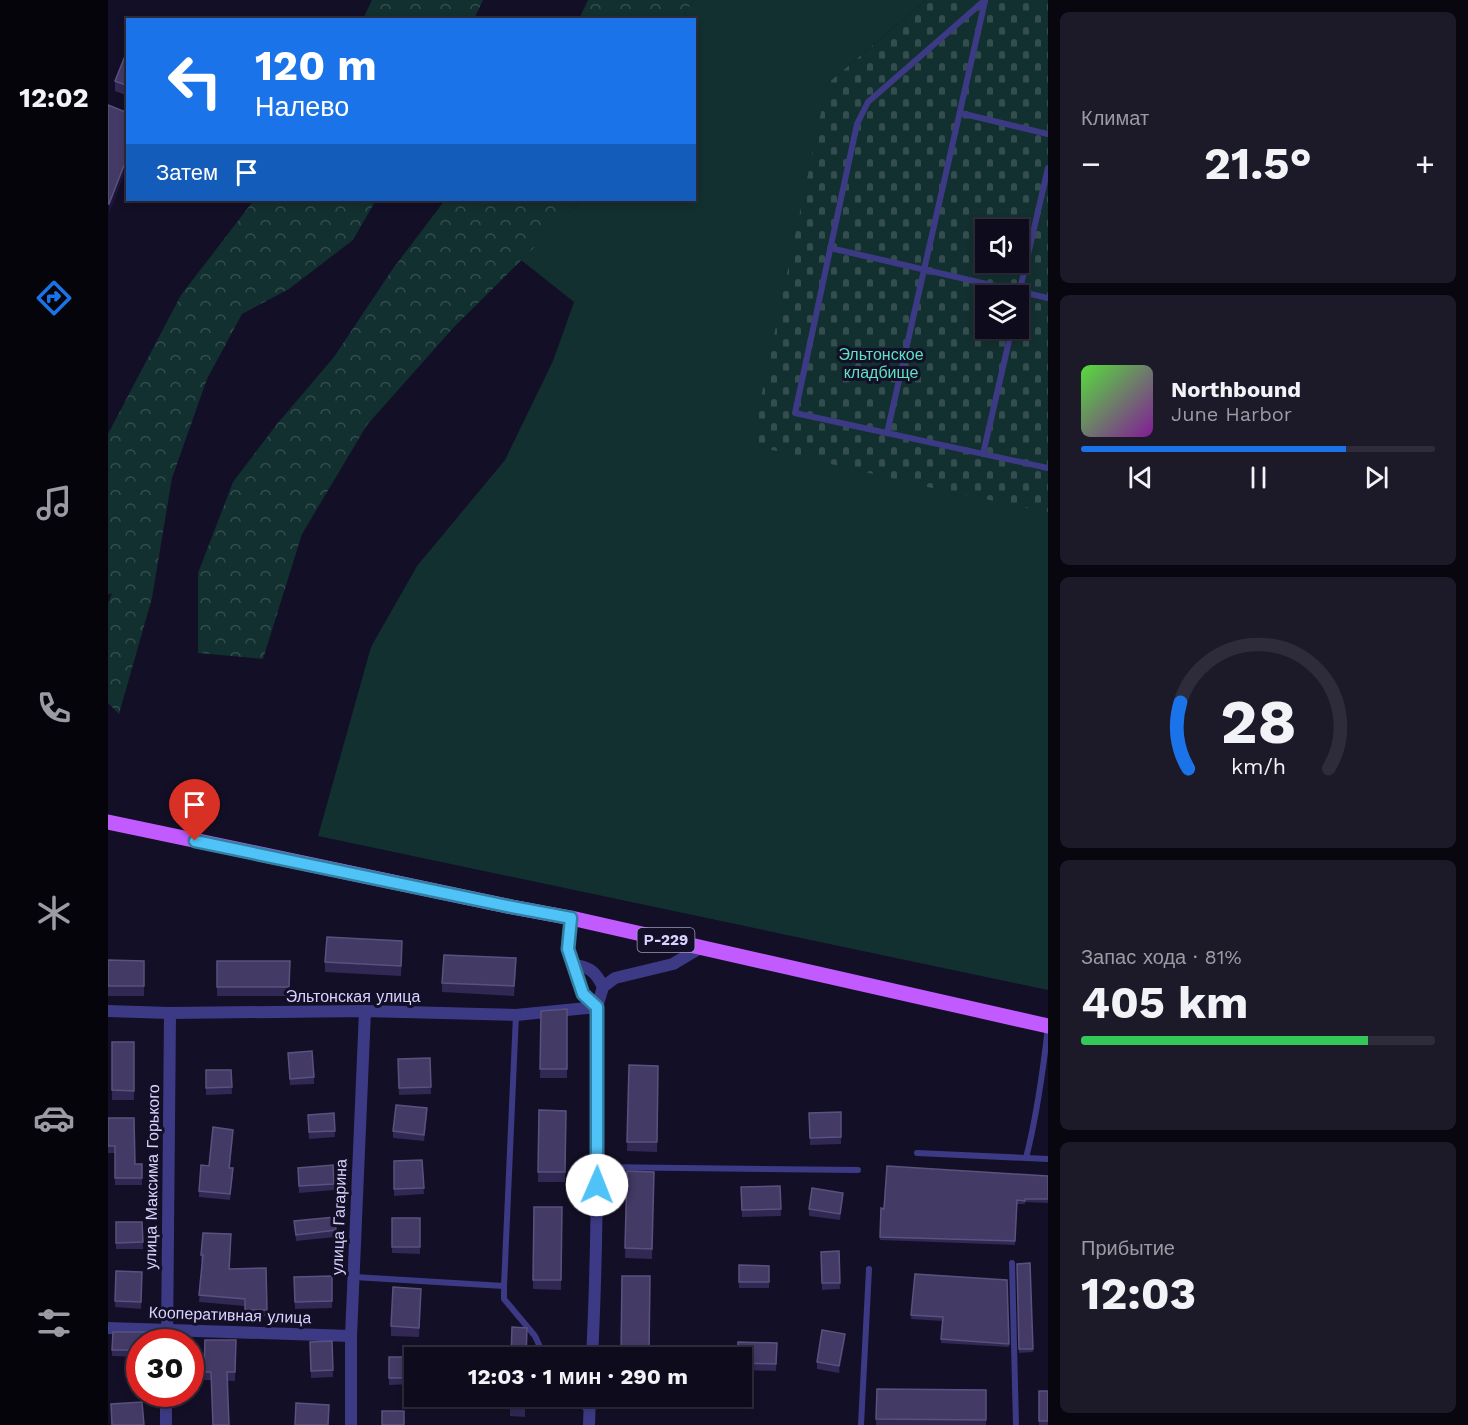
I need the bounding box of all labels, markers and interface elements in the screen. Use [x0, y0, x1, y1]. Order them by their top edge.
text: 120 m [255, 41, 377, 90]
icon: left [156, 42, 234, 120]
text: 12:02 [19, 82, 89, 114]
text: Налево [255, 91, 349, 123]
text: Климат [1081, 106, 1149, 130]
text: 21.5° [1204, 137, 1312, 190]
text: − [1081, 144, 1101, 183]
text: + [1415, 144, 1435, 183]
icon: arrive [230, 156, 263, 189]
text: Затем [156, 160, 218, 185]
map controls [975, 219, 1029, 339]
button: sound [975, 219, 1029, 273]
icon: directions [33, 277, 75, 319]
button: layers [975, 285, 1029, 339]
park label: Эльтонское кладбище [838, 345, 924, 382]
text: Northbound [1171, 377, 1301, 402]
text: June Harbor [1171, 402, 1292, 426]
icon: previous [1124, 461, 1157, 494]
icon: pause [1242, 461, 1275, 494]
icon: next [1360, 461, 1393, 494]
icon: music [33, 482, 75, 524]
text: 28 [1220, 686, 1296, 759]
icon: phone [33, 687, 75, 729]
text: km/h [1230, 755, 1286, 780]
pin [169, 779, 220, 841]
icon: arrive [178, 788, 211, 821]
icon: climate [33, 892, 75, 934]
road number: Р-229 [638, 928, 694, 952]
text: Запас хода · 81% [1081, 945, 1242, 969]
text: 405 km [1081, 976, 1248, 1029]
street label: Эльтонская улица [286, 987, 420, 1006]
street label: улица Максима Горького [141, 1084, 163, 1270]
icon: car [33, 1097, 75, 1139]
position arrow [565, 1153, 629, 1217]
street label: улица Гагарина [327, 1159, 351, 1275]
text: Прибытие [1081, 1236, 1175, 1260]
text: 12:03 [1081, 1267, 1196, 1320]
icon: filters [33, 1302, 75, 1344]
street label: Кооперативная улица [148, 1303, 312, 1327]
speed limit sign: 30 [126, 1329, 204, 1407]
text: 12:03 · 1 мин · 290 m [468, 1364, 688, 1389]

